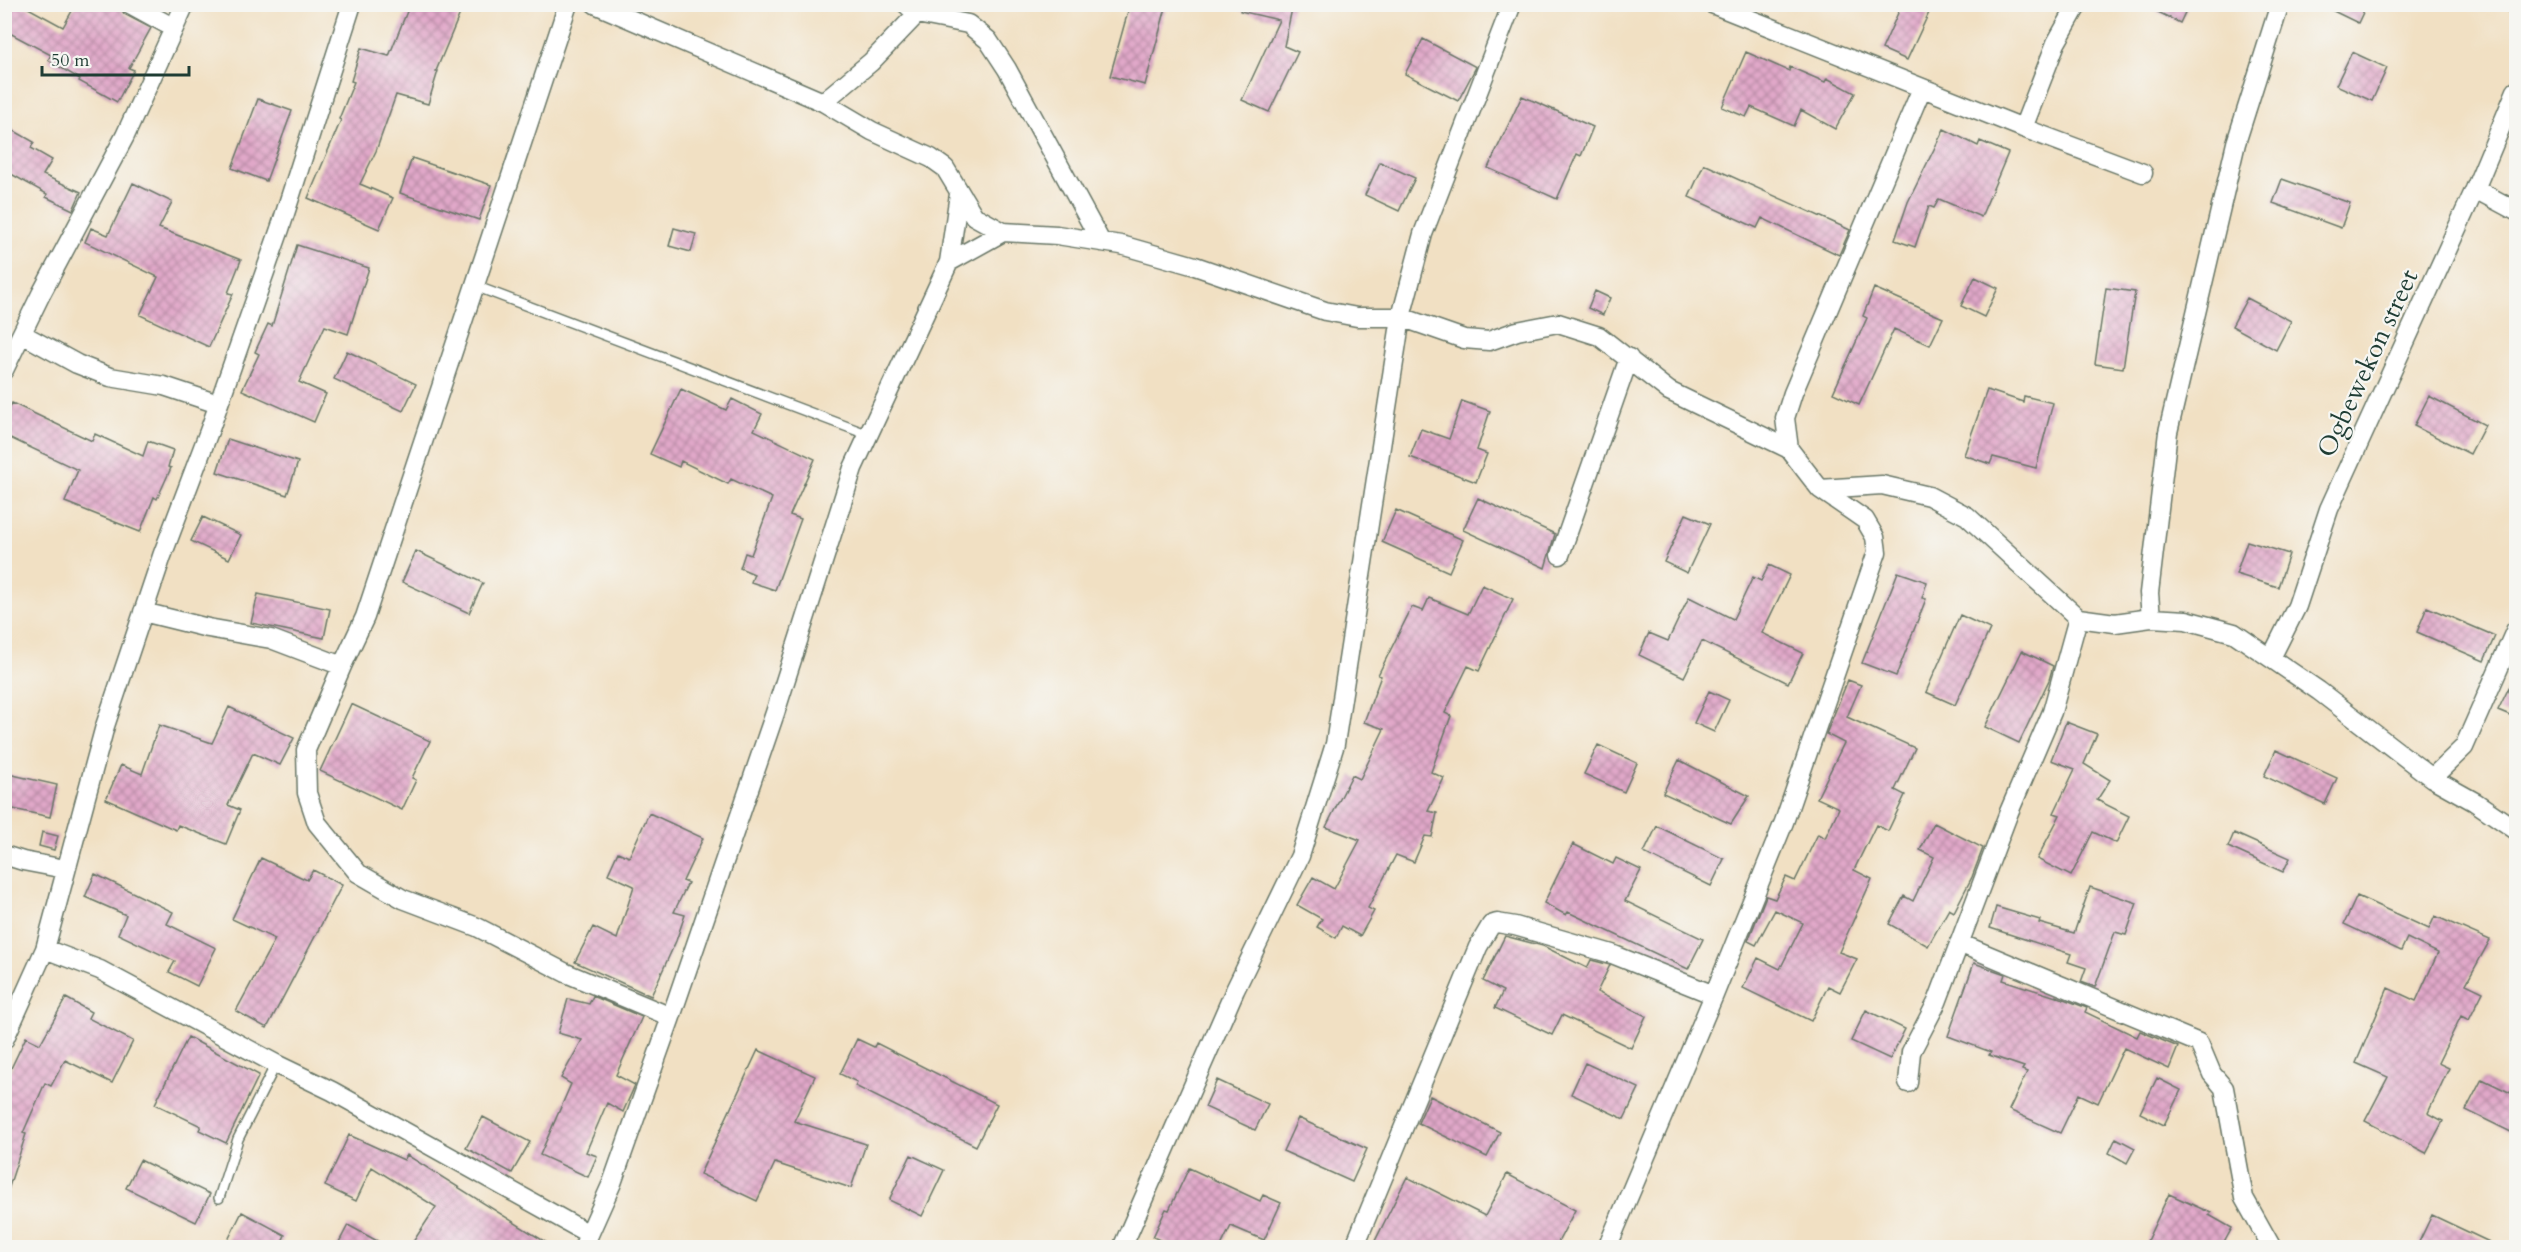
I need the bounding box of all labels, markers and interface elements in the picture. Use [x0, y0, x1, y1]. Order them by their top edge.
scale bar [42, 39, 189, 77]
text: 50 m [51, 48, 90, 73]
street label: Ogbewekon street [2309, 264, 2426, 463]

